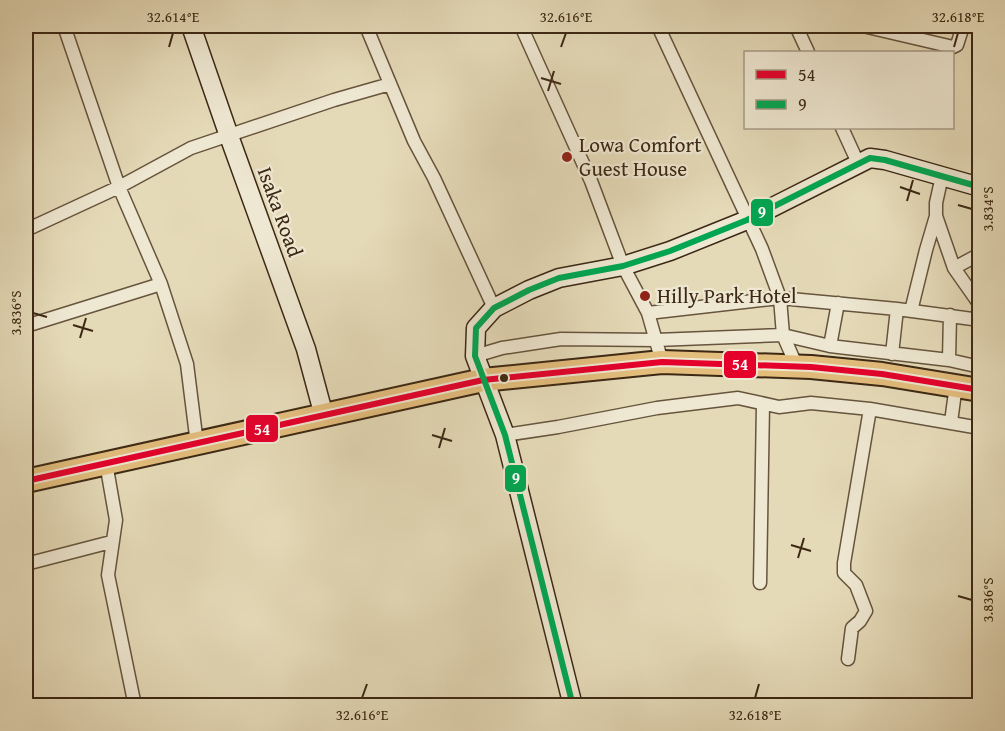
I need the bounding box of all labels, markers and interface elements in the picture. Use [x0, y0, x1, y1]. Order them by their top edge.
text: 32.614°E [147, 6, 200, 27]
text: 32.616°E [540, 6, 593, 27]
text: 32.618°E [932, 6, 985, 27]
legend [744, 51, 954, 129]
text: 54 [798, 61, 815, 88]
text: 9 [798, 91, 807, 118]
place label: Lowa Comfort Guest House [579, 129, 702, 184]
marker: Lowa Comfort Guest House [560, 150, 574, 164]
street label: Isaka Road [250, 162, 311, 262]
text: 3.834°S [977, 186, 998, 232]
line badge: 9 [750, 198, 774, 227]
text: 9 [758, 200, 766, 224]
place label: Hilly Park Hotel [657, 280, 797, 311]
marker: Hilly Park Hotel [638, 289, 652, 303]
text: 3.836°S [5, 290, 26, 336]
line badge: 54 [723, 350, 757, 379]
text: 54 [732, 352, 748, 376]
unlabelled marker [498, 372, 510, 384]
line badge: 54 [245, 414, 279, 443]
text: 54 [254, 417, 270, 441]
line badge: 9 [504, 464, 527, 493]
text: 9 [512, 466, 520, 490]
text: 3.836°S [977, 577, 998, 623]
text: 32.616°E [336, 704, 389, 725]
text: 32.618°E [729, 704, 782, 725]

